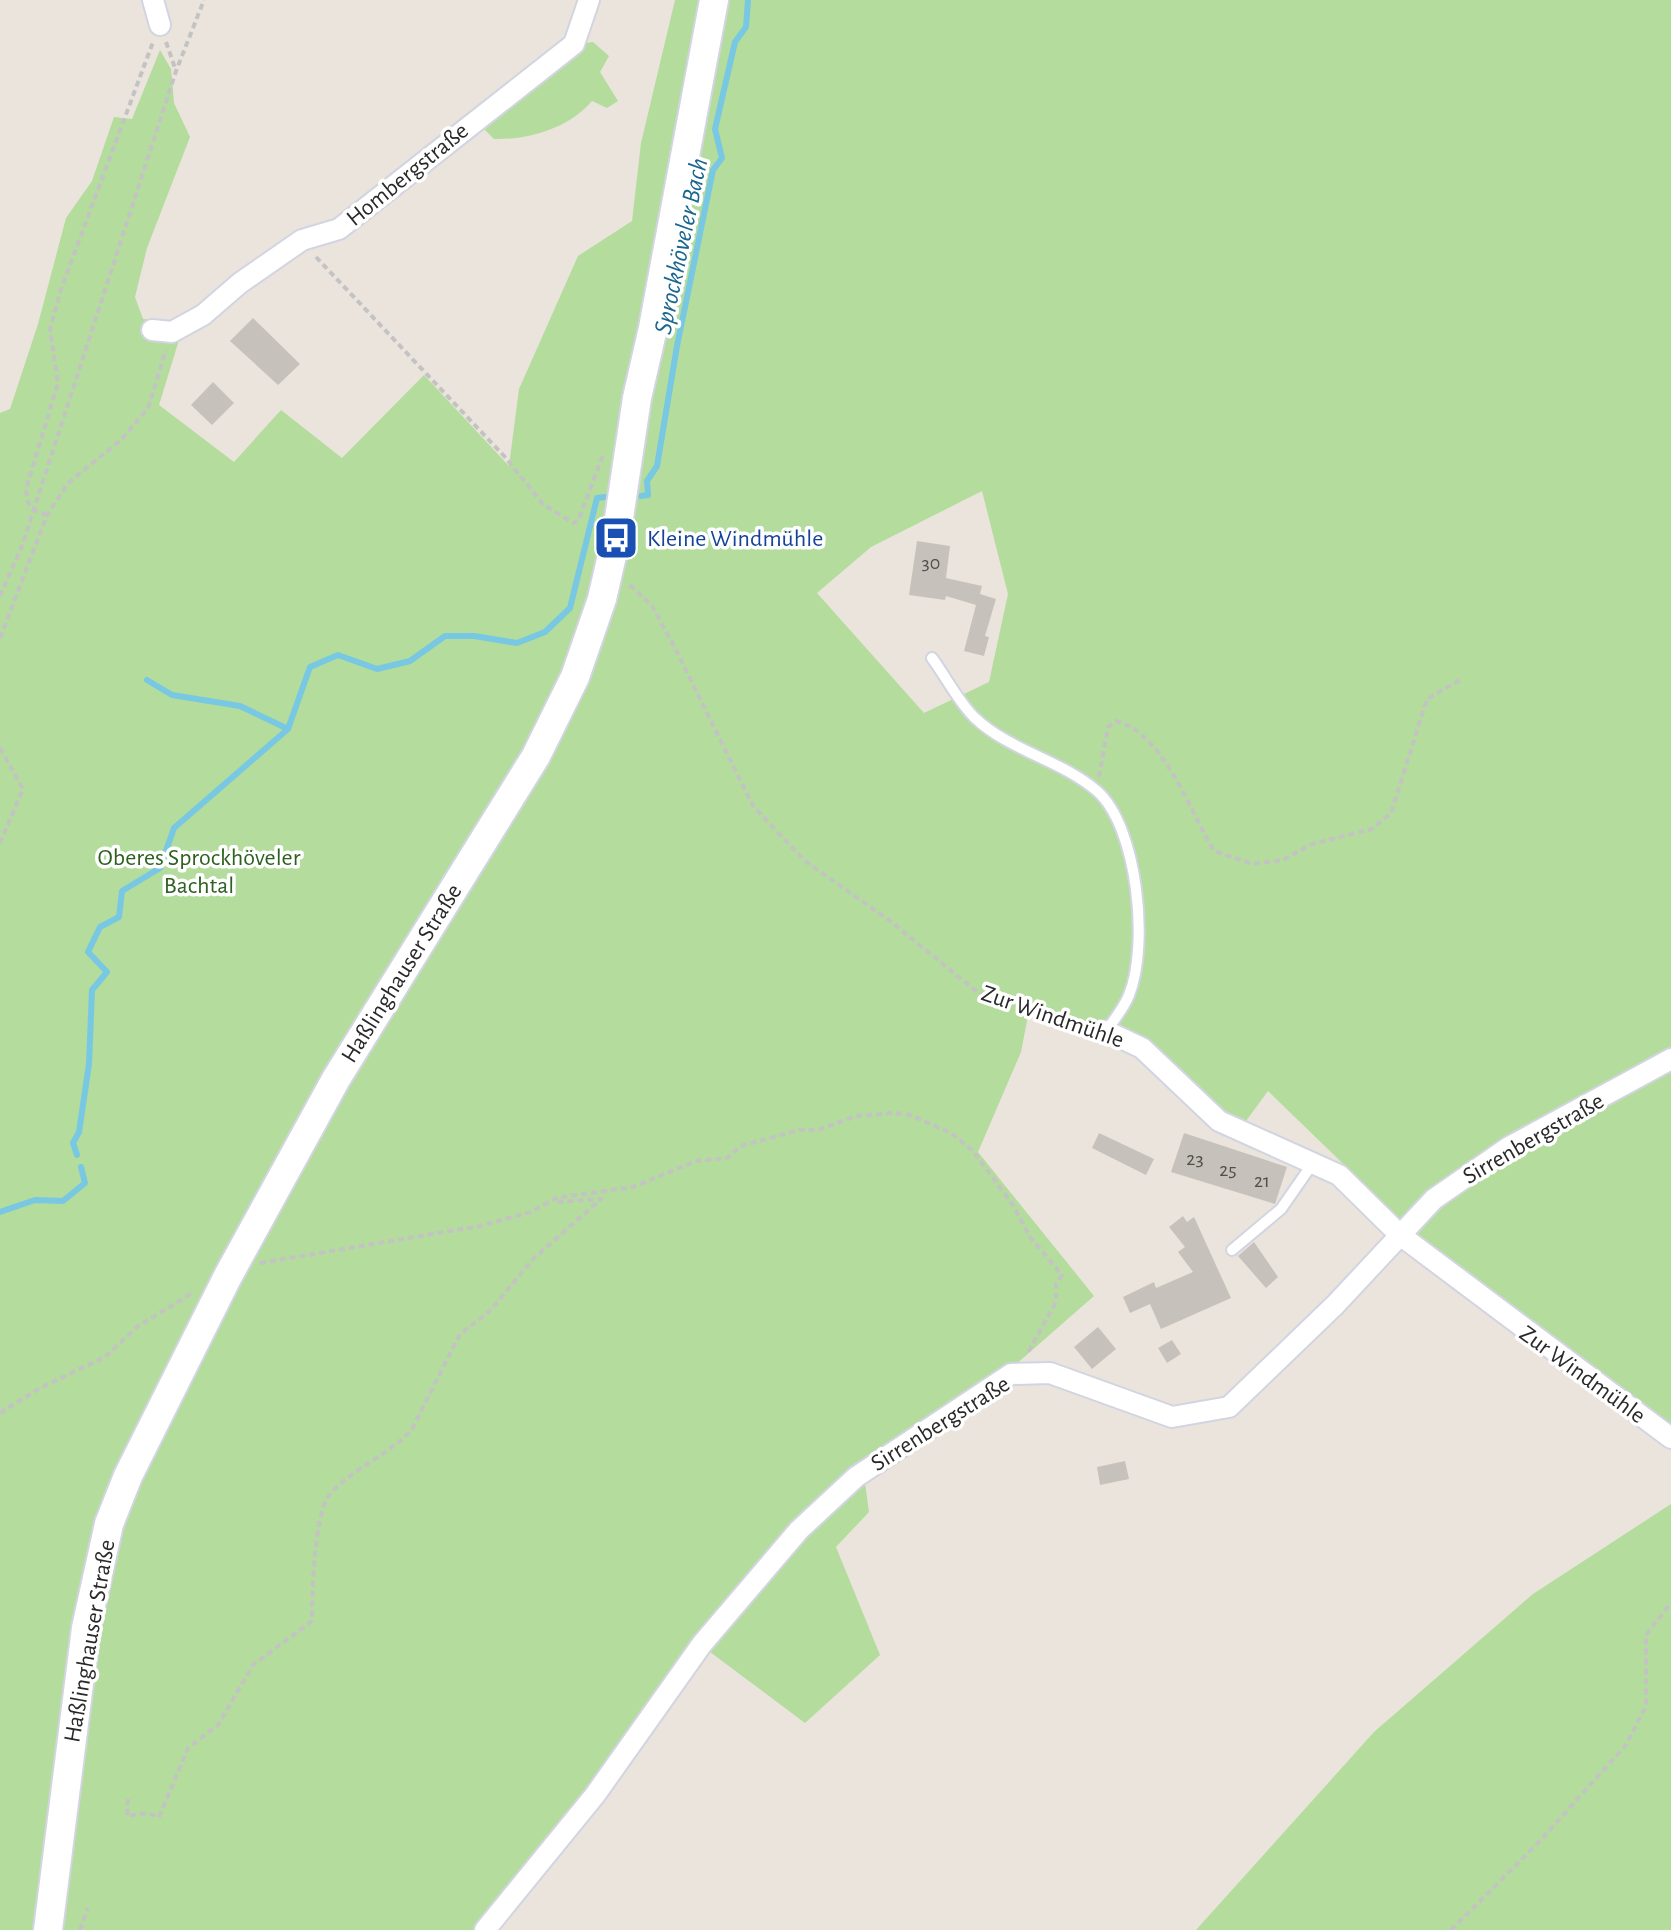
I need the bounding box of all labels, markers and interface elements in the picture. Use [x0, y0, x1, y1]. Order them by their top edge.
street label: Hombergstraße [342, 119, 473, 231]
water label: Sprockhöveler Bach [650, 156, 712, 337]
bus stop icon: Kleine Windmühle [592, 514, 640, 562]
place label: Kleine Windmühle [647, 527, 823, 551]
house number: 30 [922, 553, 940, 573]
park label: Oberes Sprockhöveler Bachtal [98, 846, 301, 898]
street label: Haßlinghauser Straße [337, 880, 466, 1067]
street label: Zur Windmühle [978, 981, 1127, 1053]
street label: Sirrenbergstraße [1459, 1089, 1608, 1189]
house number: 23 [1186, 1149, 1204, 1169]
house number: 25 [1219, 1160, 1237, 1180]
house number: 21 [1254, 1171, 1270, 1191]
street label: Zur Windmühle [1515, 1321, 1650, 1428]
street label: Sirrenbergstraße [867, 1372, 1014, 1476]
street label: Haßlinghauser Straße [60, 1538, 120, 1744]

